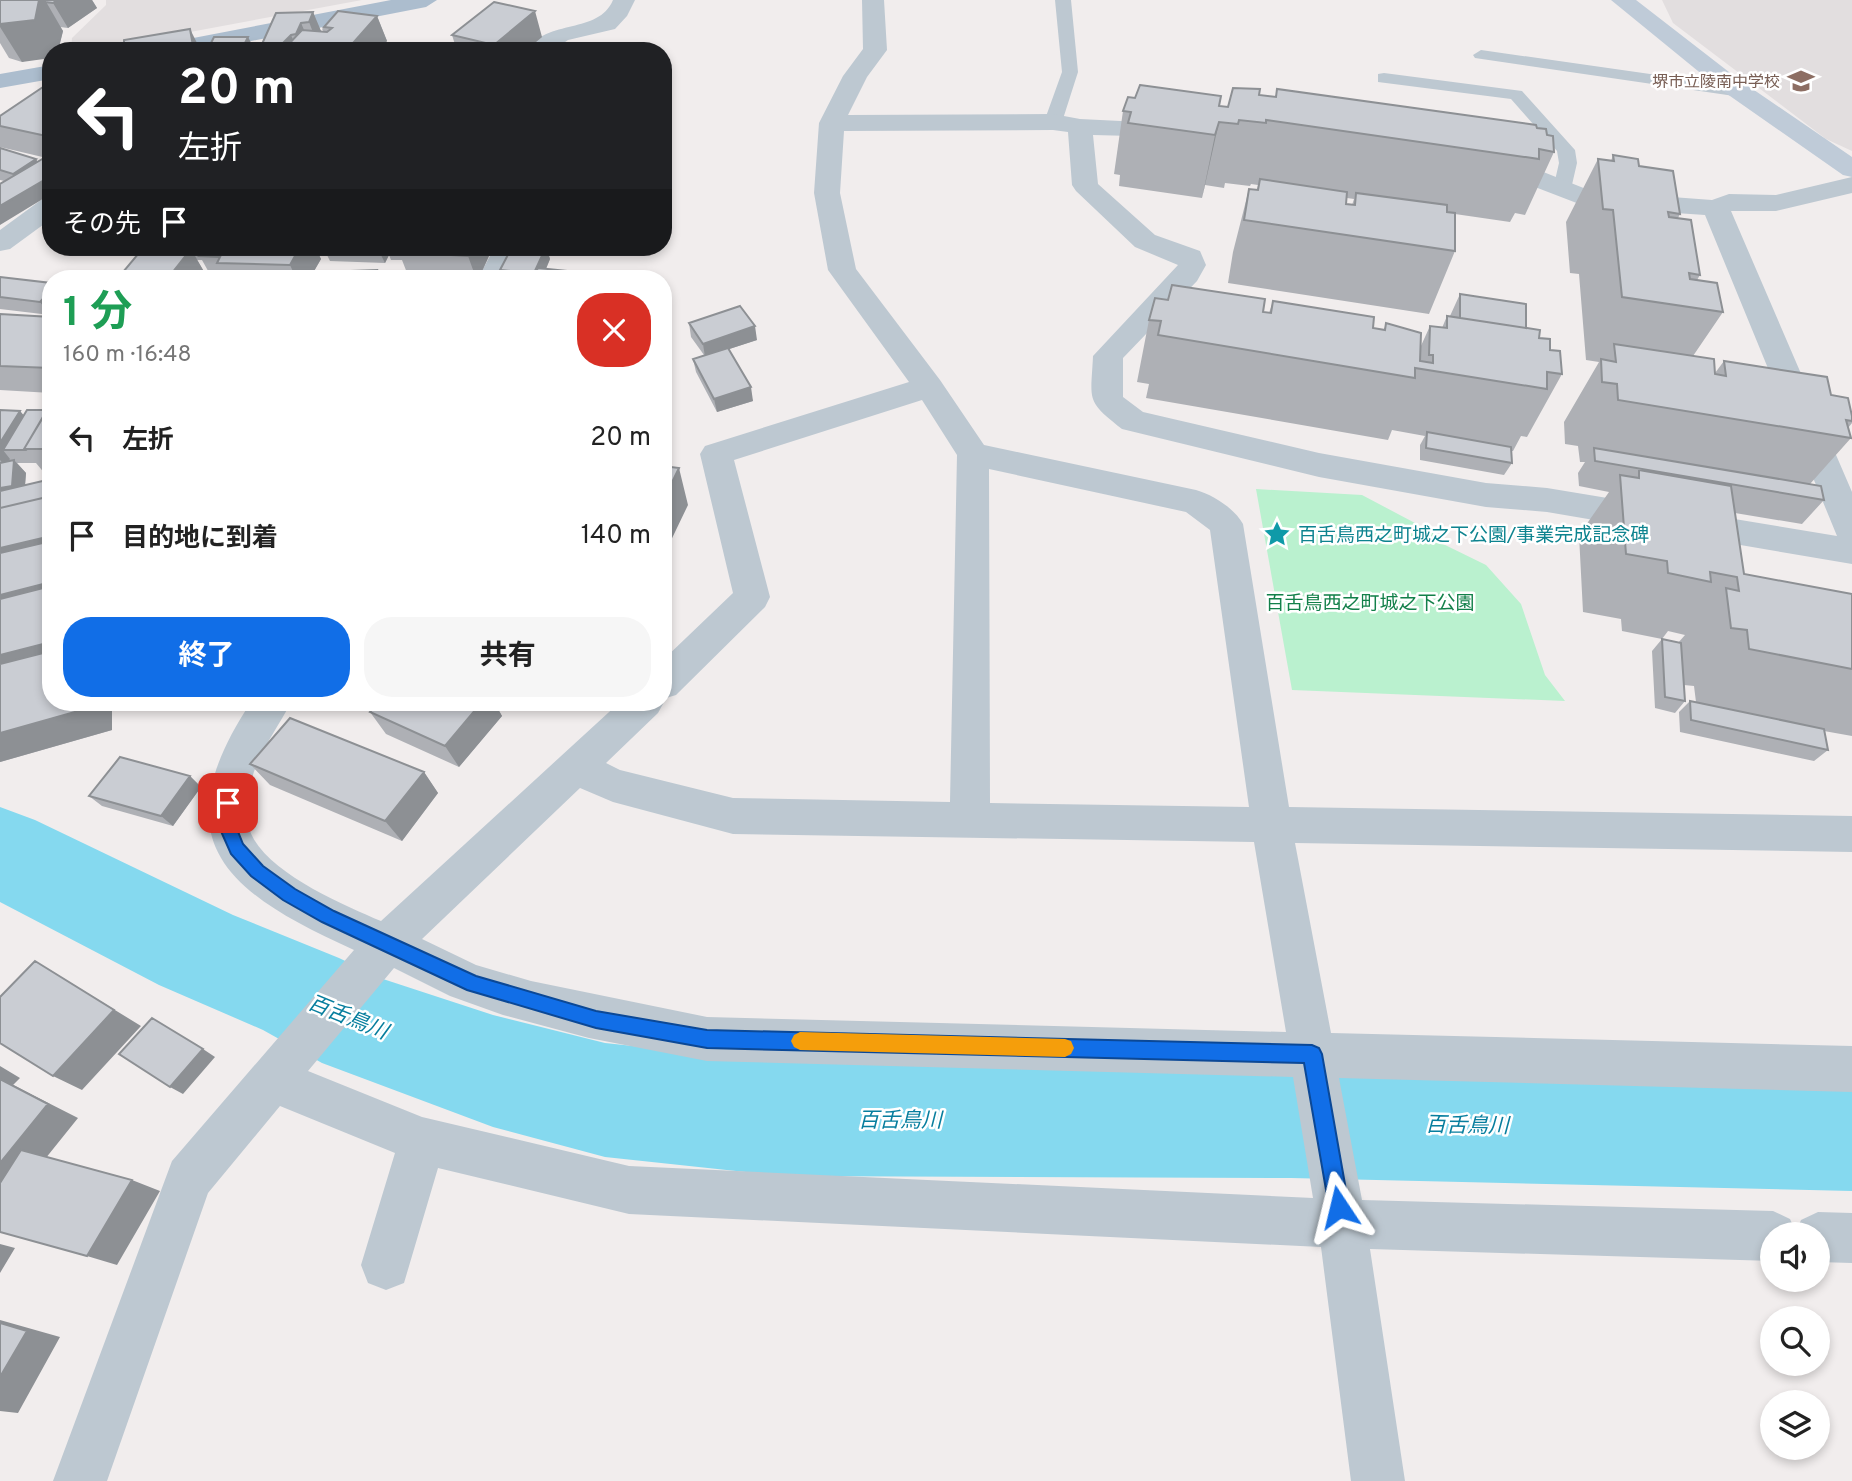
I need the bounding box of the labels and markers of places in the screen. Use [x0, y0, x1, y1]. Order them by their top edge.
school or university icon: 堺市立陵南中学校 [1786, 66, 1816, 96]
place label: 堺市立陵南中学校 [1652, 73, 1780, 93]
place icon: 百舌鳥西之町城之下公園/事業完成記念碑 [1262, 519, 1292, 549]
place label: 百舌鳥西之町城之下公園/事業完成記念碑 [1298, 524, 1649, 548]
pin [198, 773, 258, 833]

